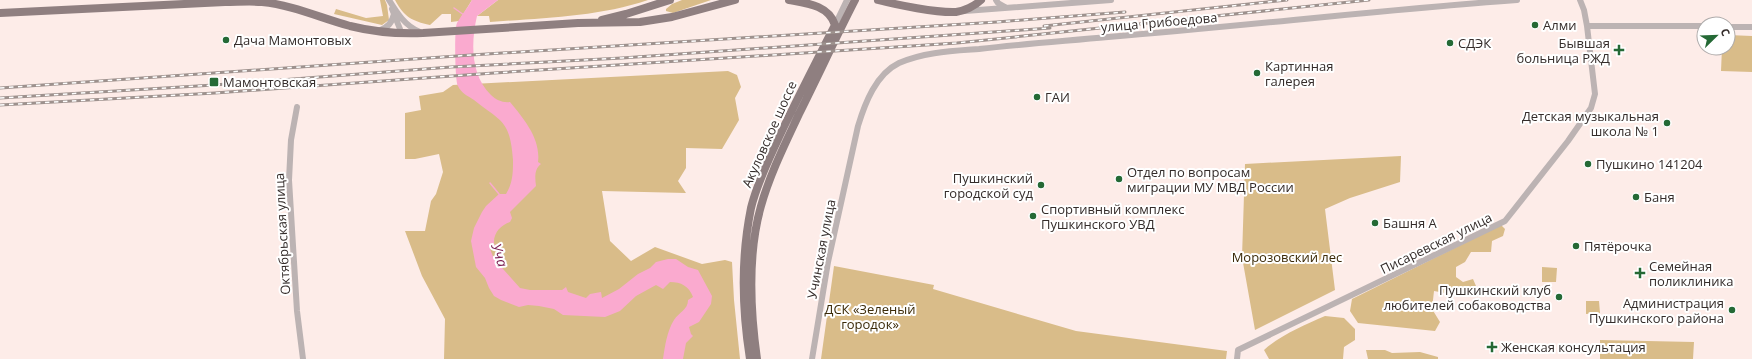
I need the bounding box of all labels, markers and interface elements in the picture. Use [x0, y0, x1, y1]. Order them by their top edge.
street label: улица Грибоедова [1100, 8, 1218, 36]
place label: Алми [1543, 16, 1576, 34]
north arrow [1696, 16, 1736, 56]
marker: Алми [1530, 20, 1540, 30]
text: С [1717, 26, 1734, 38]
place label: Дача Мамонтовых [234, 31, 351, 49]
place label: СДЭК [1458, 34, 1491, 52]
place label: Бывшая больница РЖД [1516, 34, 1610, 67]
marker: Дача Мамонтовых [221, 35, 231, 45]
marker: СДЭК [1445, 38, 1455, 48]
marker: Бывшая больница РЖД [1613, 44, 1625, 56]
place label: Картинная галерея [1265, 57, 1333, 90]
marker: Картинная галерея [1252, 68, 1262, 78]
place label: Мамонтовская [223, 73, 316, 91]
marker: Мамонтовская [208, 76, 220, 88]
street label: Акуловское шоссе [737, 78, 801, 190]
place label: ГАИ [1045, 88, 1070, 106]
marker: ГАИ [1032, 92, 1042, 102]
place label: Детская музыкальная школа № 1 [1522, 107, 1659, 140]
marker: Детская музыкальная школа № 1 [1662, 118, 1672, 128]
place label: Пушкино 141204 [1596, 155, 1703, 173]
marker: Пушкино 141204 [1583, 159, 1593, 169]
place label: Отдел по вопросам миграции МУ МВД России [1127, 163, 1294, 196]
place label: Пушкинский городской суд [944, 169, 1034, 202]
street label: Октябрьская улица [270, 173, 294, 295]
marker: Отдел по вопросам миграции МУ МВД России [1114, 174, 1124, 184]
marker: Пушкинский городской суд [1036, 180, 1046, 190]
place label: Баня [1644, 188, 1675, 206]
marker: Баня [1631, 192, 1641, 202]
street label: Учинская улица [803, 198, 839, 300]
place label: Спортивный комплекс Пушкинского УВД [1041, 200, 1185, 233]
street label: Писаревская улица [1377, 208, 1495, 278]
marker: Спортивный комплекс Пушкинского УВД [1028, 211, 1038, 221]
place label: Башня А [1383, 214, 1438, 232]
marker: Башня А [1370, 218, 1380, 228]
place label: Пятёрочка [1584, 237, 1652, 255]
water label: Уча [487, 240, 513, 269]
marker: Пятёрочка [1571, 241, 1581, 251]
park label: Морозовский лес [1232, 248, 1342, 266]
place label: Семейная поликлиника [1649, 257, 1733, 290]
marker: Семейная поликлиника [1634, 267, 1646, 279]
place label: Пушкинский клуб любителей собаководства [1384, 281, 1551, 314]
marker: Пушкинский клуб любителей собаководства [1554, 292, 1564, 302]
place label: Администрация Пушкинского района [1589, 294, 1724, 327]
park label: ДСК «Зеленый городок» [825, 300, 915, 333]
marker: Администрация Пушкинского района [1727, 305, 1737, 315]
place label: Женская консультация [1501, 338, 1646, 356]
marker: Женская консультация [1486, 341, 1498, 353]

